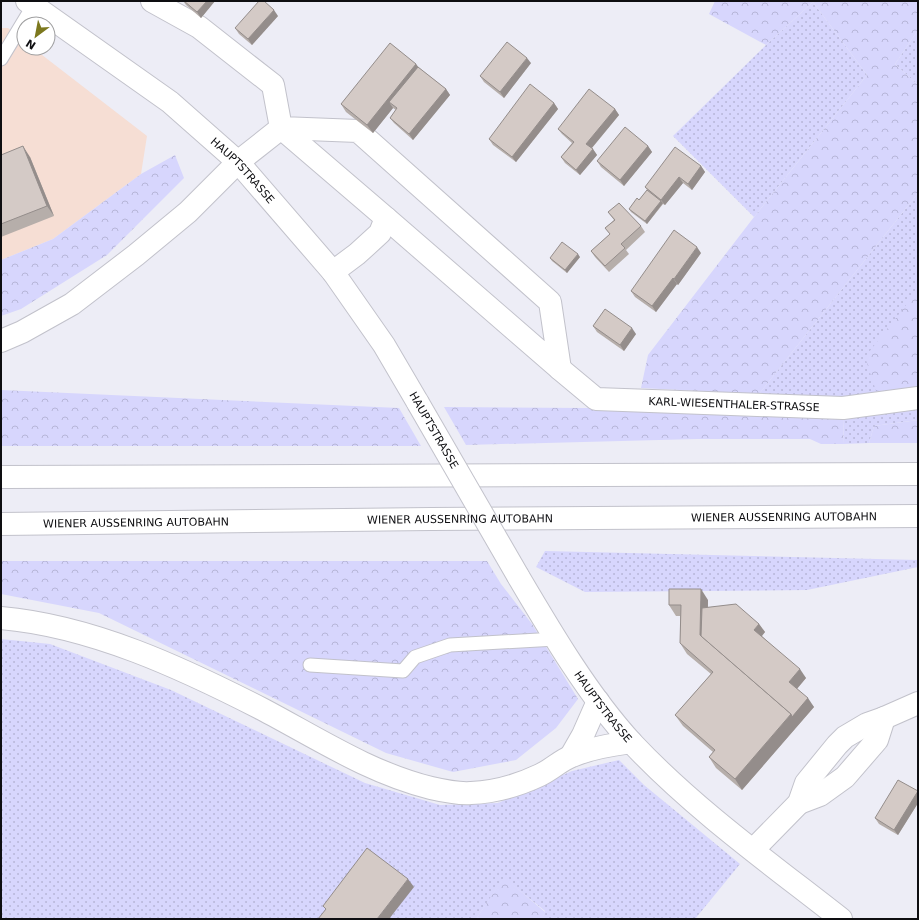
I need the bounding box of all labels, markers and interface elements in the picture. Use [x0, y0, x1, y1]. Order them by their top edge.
north arrow [16, 16, 56, 56]
text: N [24, 36, 38, 52]
street label: HAUPTSTRASSE [208, 135, 277, 206]
street label: HAUPTSTRASSE [406, 390, 461, 471]
street label: KARL-WIESENTHALER-STRASSE [648, 395, 820, 414]
street label: WIENER AUSSENRING AUTOBAHN [691, 510, 877, 524]
street label: WIENER AUSSENRING AUTOBAHN [367, 512, 553, 527]
street label: WIENER AUSSENRING AUTOBAHN [43, 515, 229, 531]
street label: HAUPTSTRASSE [571, 669, 634, 745]

